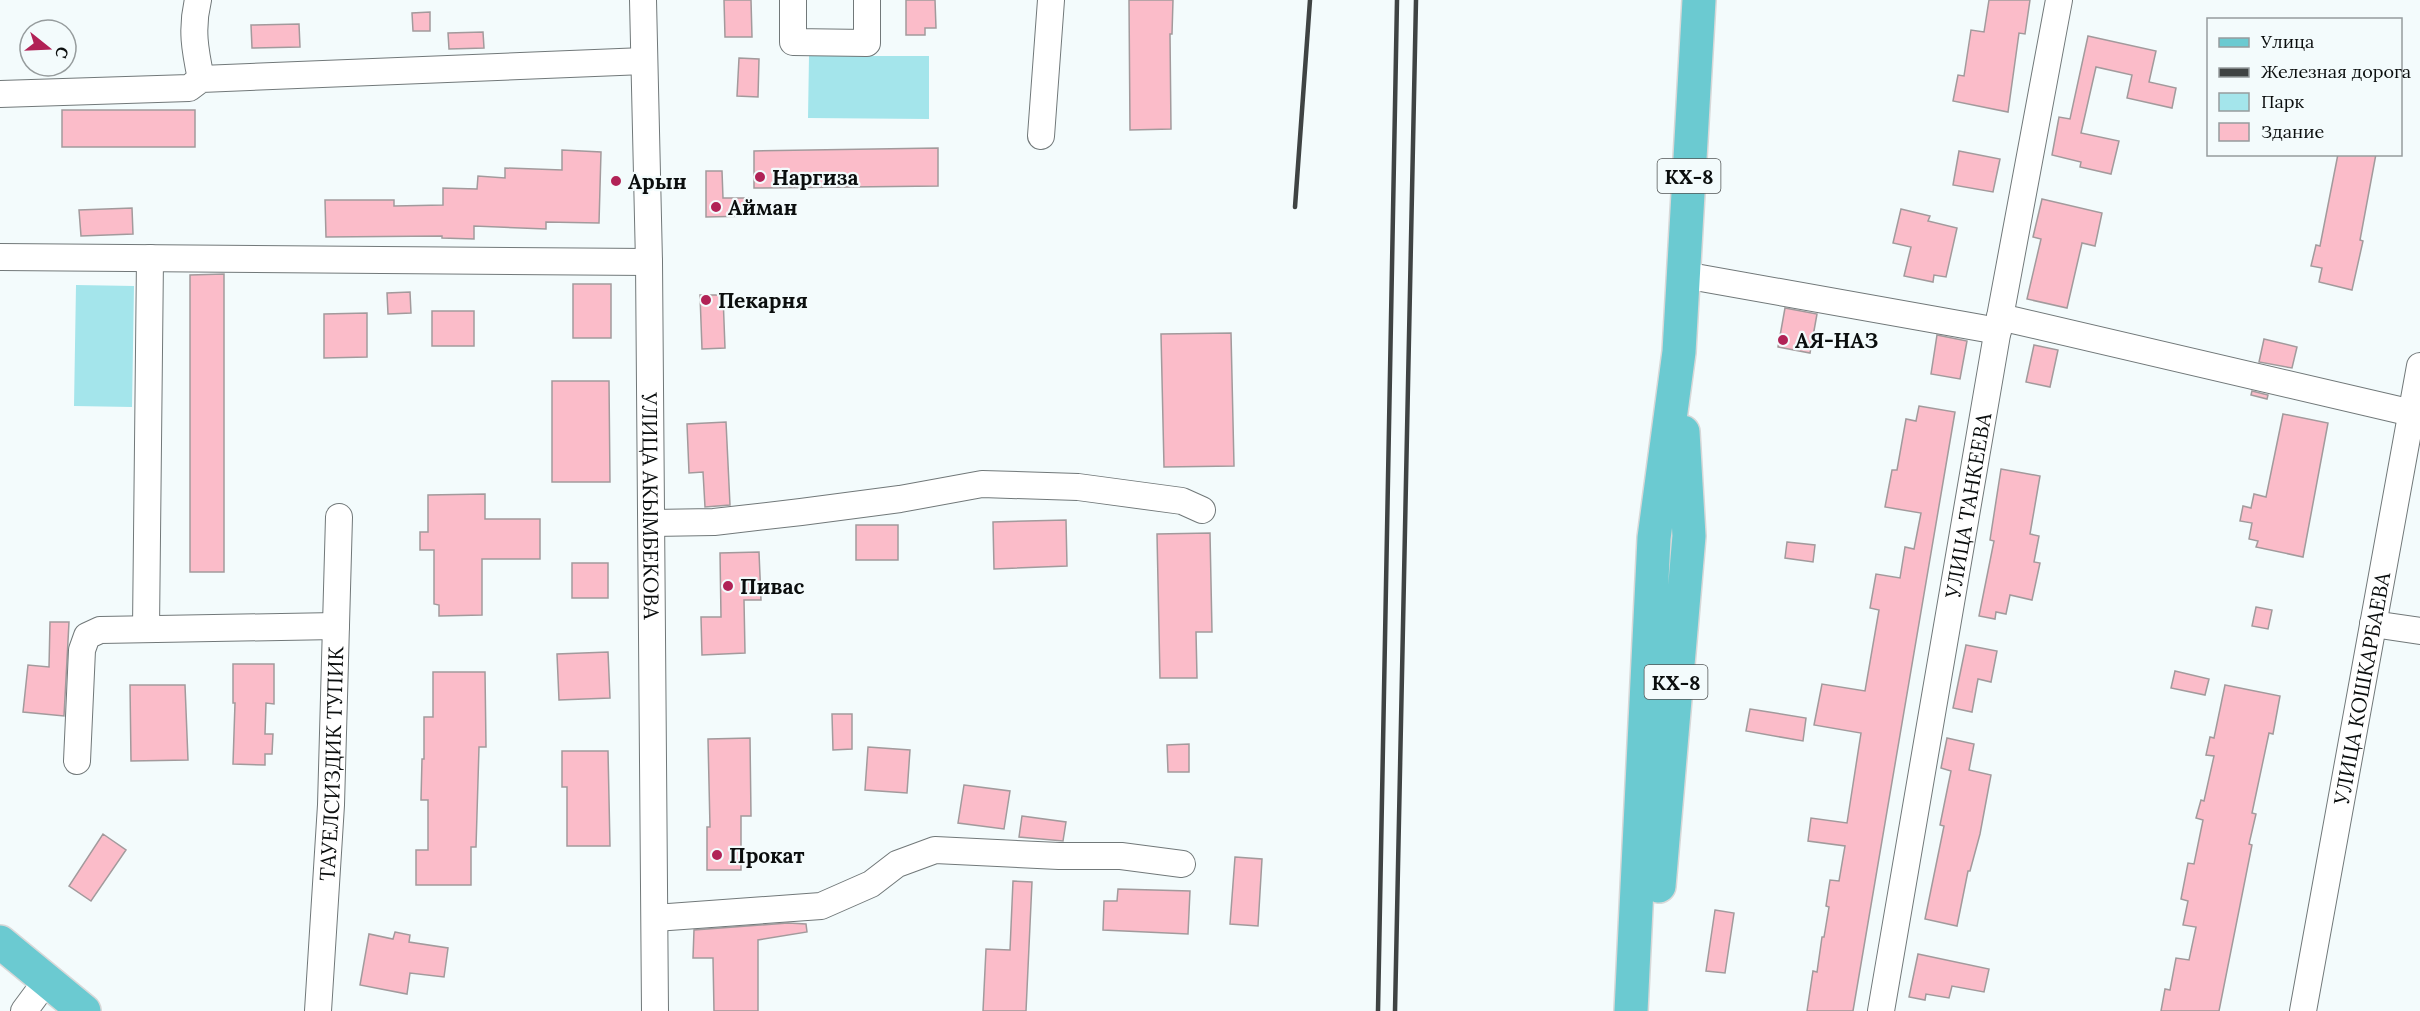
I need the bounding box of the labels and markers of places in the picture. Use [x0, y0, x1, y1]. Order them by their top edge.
place label: Наргиза [772, 164, 859, 191]
place label: Арын [628, 168, 687, 195]
marker: Наргиза [753, 170, 767, 184]
marker: Арын [609, 174, 623, 188]
place label: Айман [728, 194, 798, 221]
marker: Айман [709, 200, 723, 214]
place label: Пекарня [718, 287, 808, 314]
marker: Пекарня [699, 293, 713, 307]
place label: АЯ-НАЗ [1795, 327, 1878, 354]
marker: АЯ-НАЗ [1776, 333, 1790, 347]
place label: Пивас [740, 573, 804, 600]
marker: Пивас [721, 579, 735, 593]
place label: Прокат [729, 842, 805, 869]
marker: Прокат [710, 848, 724, 862]

